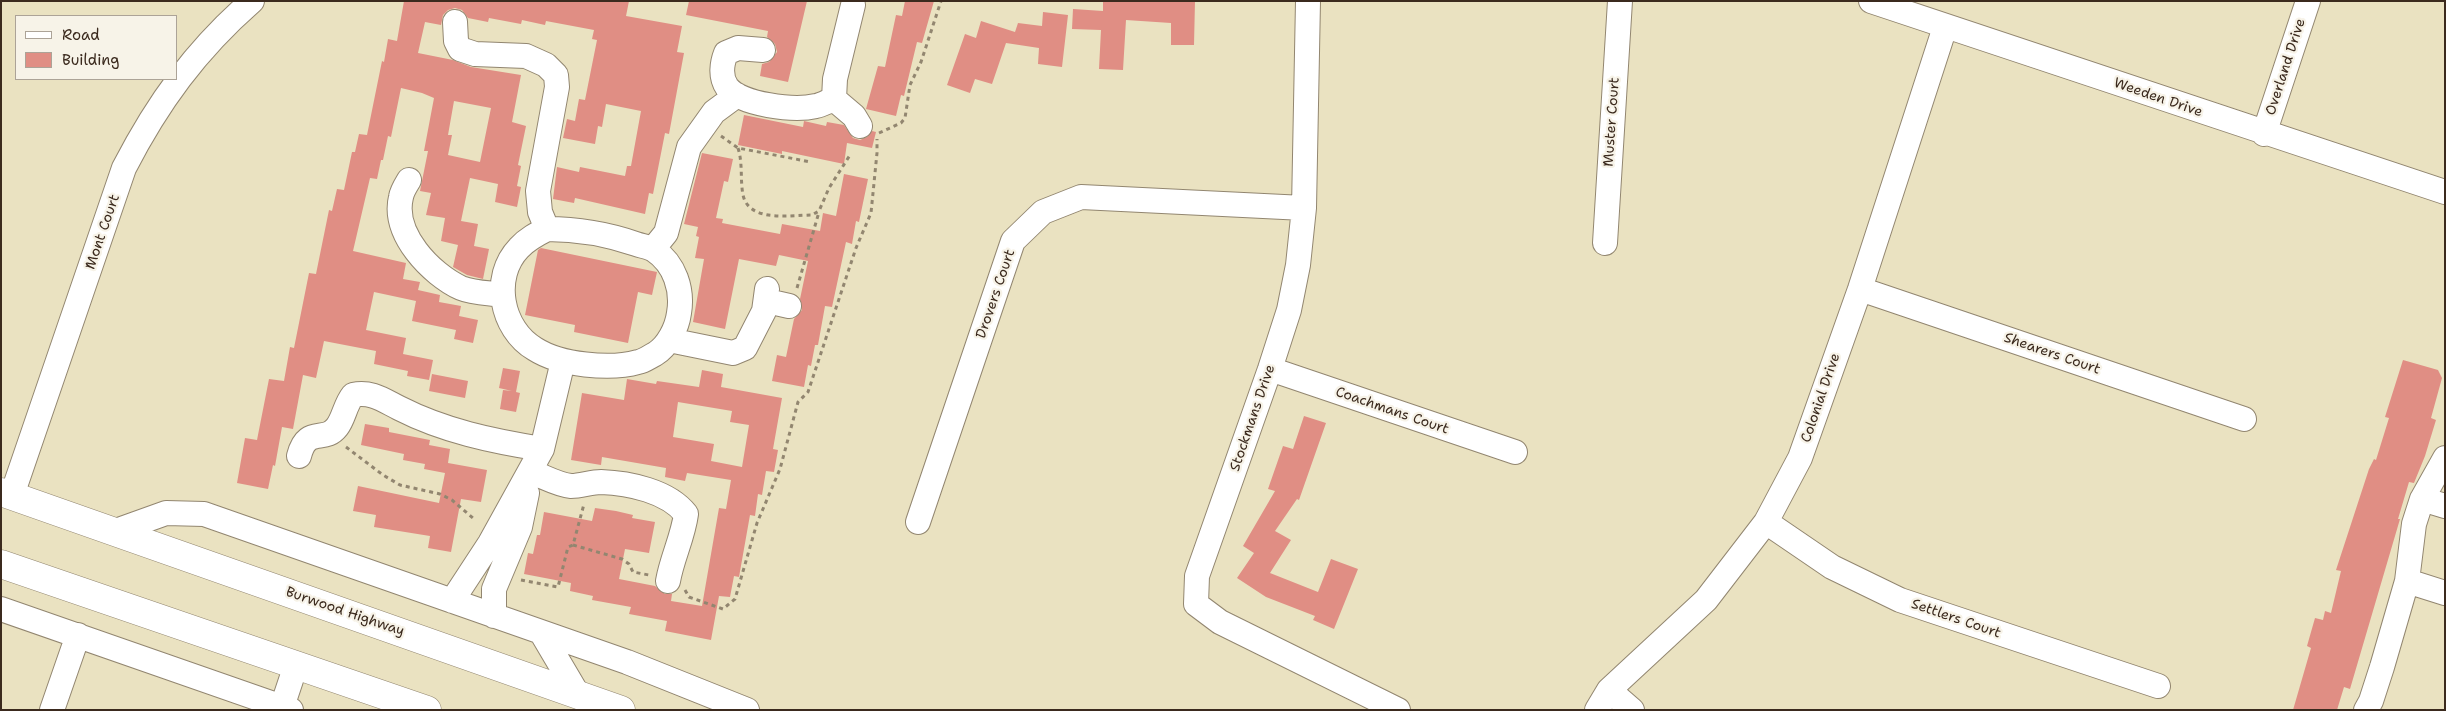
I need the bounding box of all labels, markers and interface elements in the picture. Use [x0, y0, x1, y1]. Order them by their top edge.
legend [15, 15, 178, 80]
street label: Overland Drive [2262, 16, 2310, 118]
text: Road [62, 25, 100, 45]
text: Building [62, 50, 119, 70]
street label: Weeden Drive [2111, 75, 2205, 121]
street label: Muster Court [1600, 77, 1624, 167]
street label: Mont Court [82, 192, 124, 272]
street label: Drovers Court [973, 247, 1019, 341]
street label: Shearers Court [2002, 330, 2102, 378]
street label: Colonial Drive [1798, 351, 1844, 445]
street label: Stockmans Drive [1227, 362, 1279, 474]
street label: Coachmans Court [1333, 384, 1451, 438]
street label: Burwood Highway [283, 584, 407, 640]
street label: Settlers Court [1909, 596, 2003, 642]

